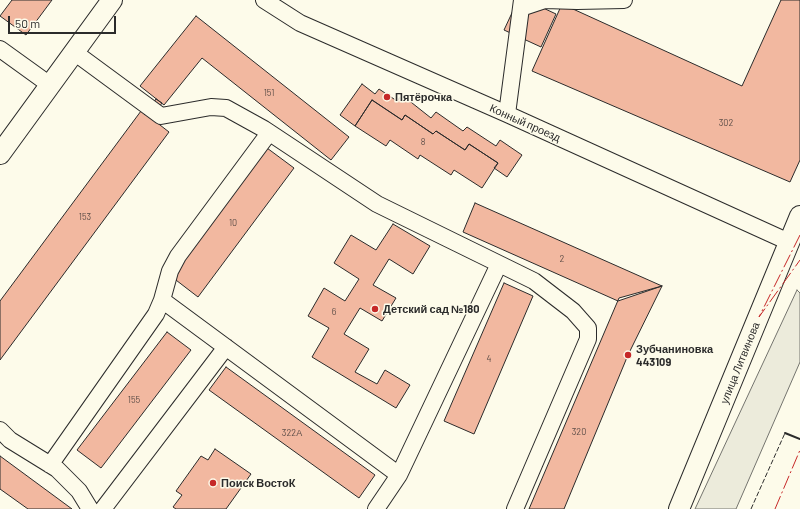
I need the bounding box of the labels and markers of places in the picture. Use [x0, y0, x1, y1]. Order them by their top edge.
place label: Пятёрочка [395, 90, 452, 104]
marker: Пятёрочка [382, 92, 392, 102]
place label: Детский сад №180 [383, 302, 479, 316]
marker: Детский сад №180 [370, 304, 380, 314]
place label: Зубчаниновка 443109 [636, 342, 713, 368]
marker: Зубчаниновка 443109 [623, 350, 633, 360]
place label: Поиск ВостоК [221, 476, 296, 490]
marker: Поиск ВостоК [208, 478, 218, 488]

